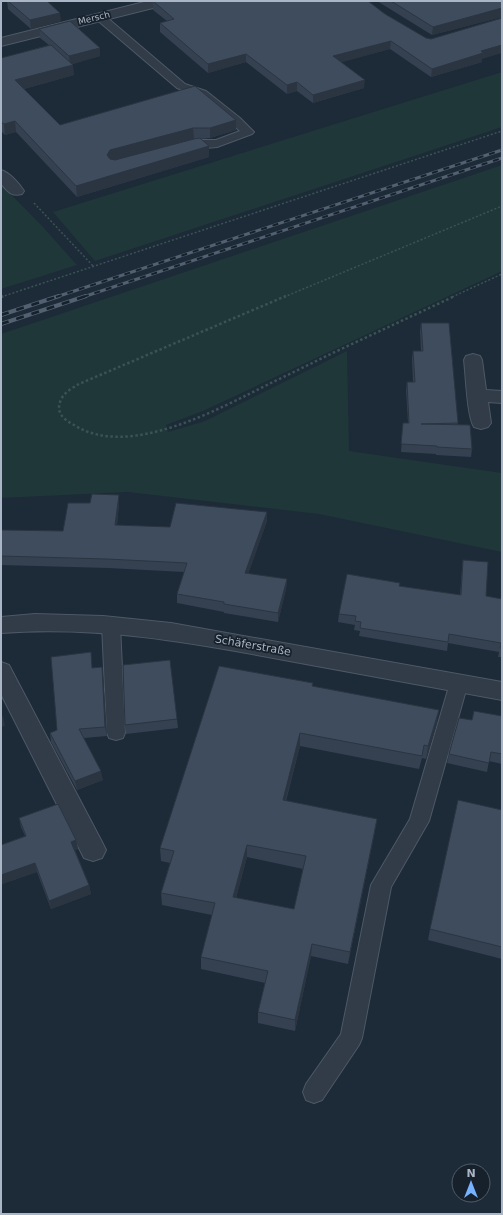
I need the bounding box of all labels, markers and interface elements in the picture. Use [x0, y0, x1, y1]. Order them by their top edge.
street label: Mersch [77, 9, 111, 27]
street label: Schäferstraße [214, 632, 292, 659]
north arrow [451, 1163, 491, 1203]
text: N [466, 1167, 476, 1180]

